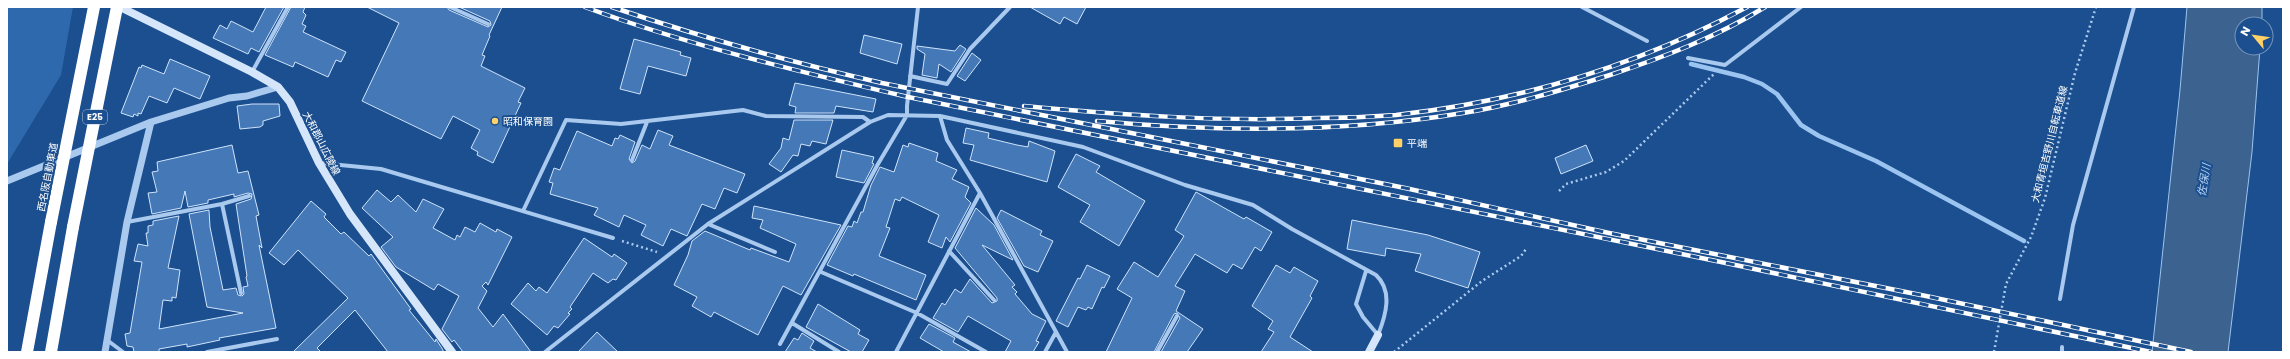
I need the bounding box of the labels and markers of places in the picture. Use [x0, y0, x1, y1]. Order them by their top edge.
place label: 昭和保育園 [503, 114, 553, 129]
marker: 昭和保育園 [490, 116, 500, 126]
place label: 平端 [1407, 136, 1427, 151]
marker: 平端 [1392, 137, 1404, 149]

